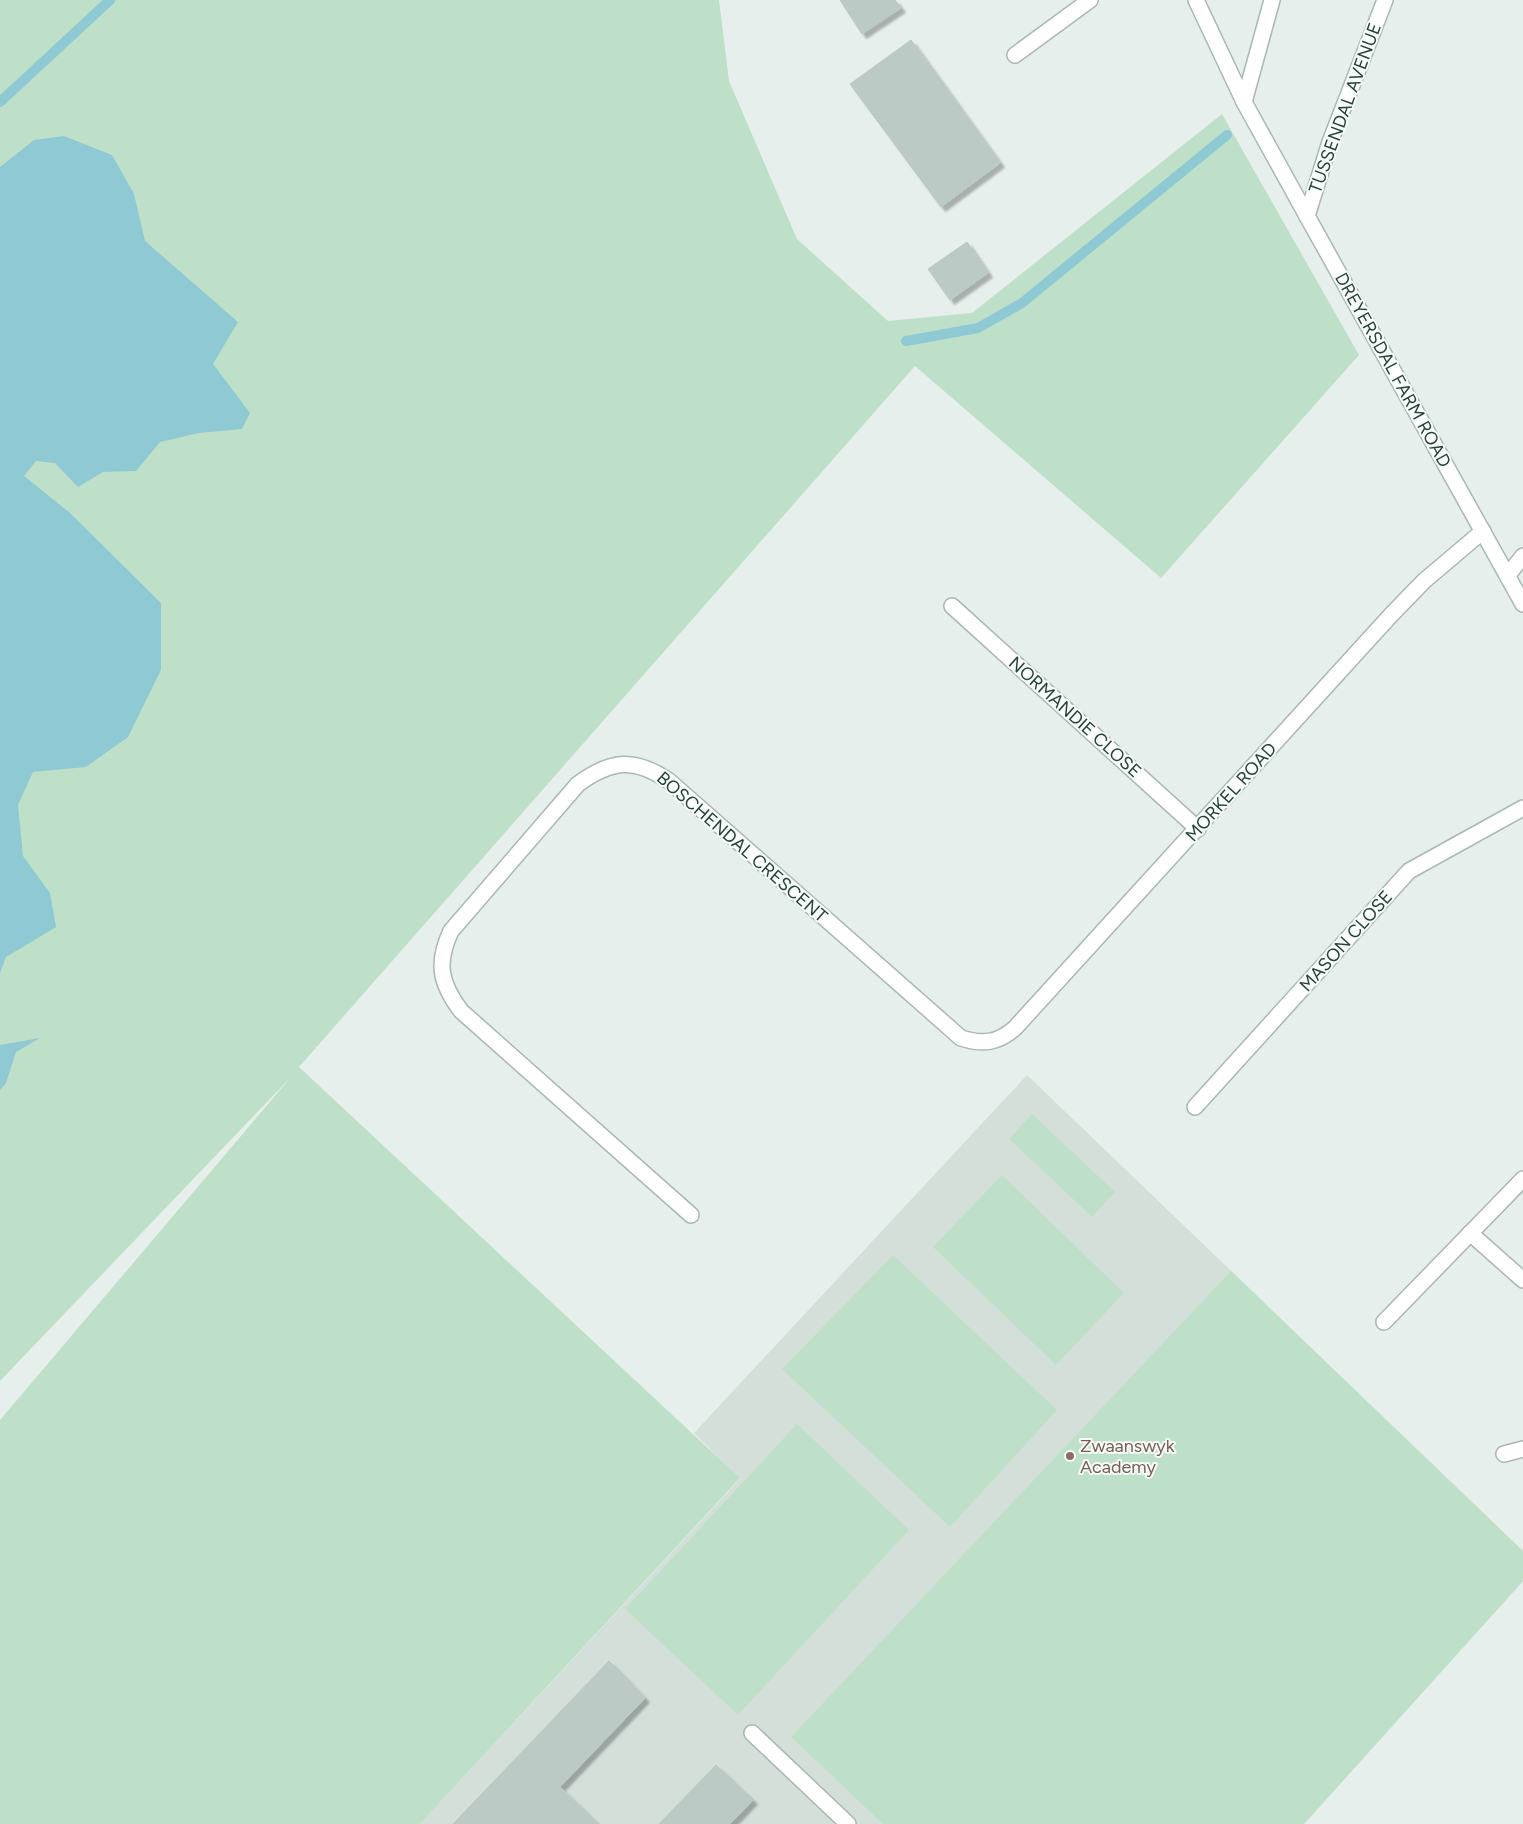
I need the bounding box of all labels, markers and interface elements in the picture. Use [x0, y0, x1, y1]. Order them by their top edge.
street label: TUSSENDAL AVENUE [1304, 20, 1386, 196]
street label: DREYERSDAL FARM ROAD [1330, 269, 1456, 471]
street label: NORMANDIE CLOSE [1004, 652, 1146, 782]
street label: MORKEL ROAD [1181, 738, 1281, 846]
street label: BOSCHENDAL CRESCENT [652, 767, 832, 927]
street label: MASON CLOSE [1295, 886, 1397, 996]
place label: Zwaanswyk Academy [1080, 1435, 1175, 1478]
marker: Zwaanswyk Academy [1064, 1450, 1076, 1462]

